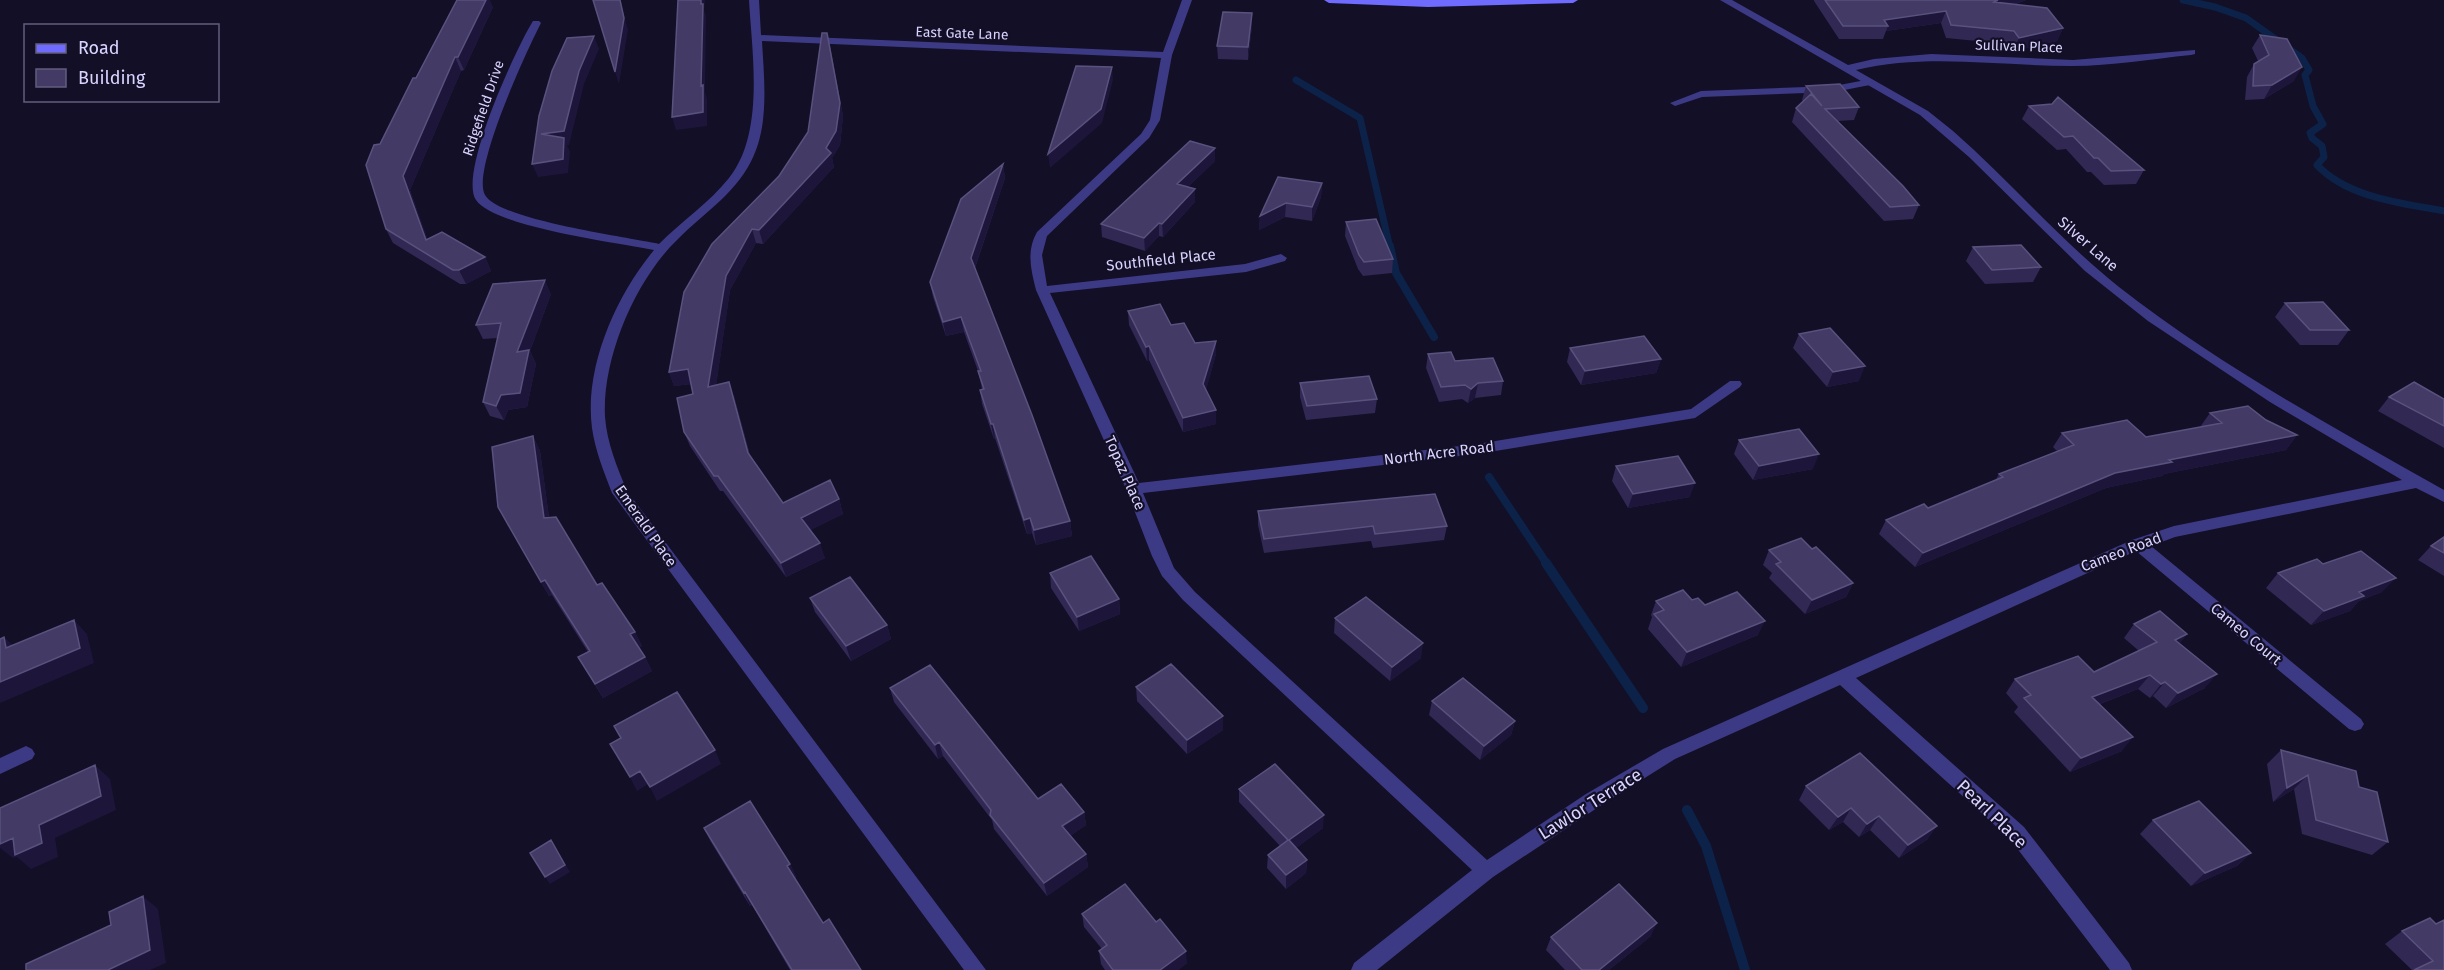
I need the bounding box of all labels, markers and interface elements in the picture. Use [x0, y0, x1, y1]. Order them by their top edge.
street label: East Gate Lane [915, 23, 1009, 44]
legend [24, 24, 219, 102]
street label: Sullivan Place [1975, 36, 2063, 57]
text: Road [78, 37, 120, 59]
street label: Ridgefield Drive [459, 58, 508, 158]
text: Building [78, 67, 146, 89]
street label: Silver Lane [2054, 213, 2122, 275]
street label: Southfield Place [1105, 245, 1217, 275]
street label: Topaz Place [1101, 433, 1149, 513]
street label: North Acre Road [1383, 437, 1495, 469]
street label: Emerald Place [611, 482, 681, 570]
street label: Cameo Road [2078, 528, 2164, 576]
street label: Cameo Court [2207, 599, 2286, 669]
street label: Lawlor Terrace [1534, 763, 1646, 845]
street label: Pearl Place [1952, 775, 2032, 853]

